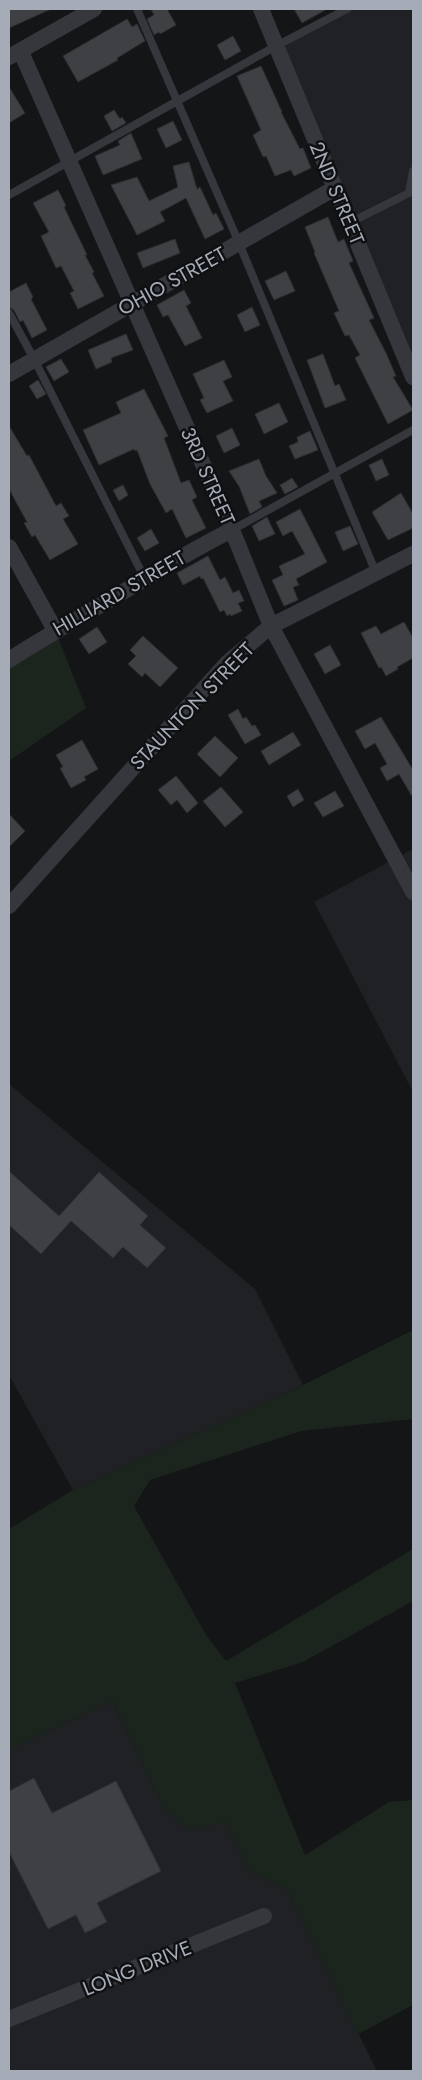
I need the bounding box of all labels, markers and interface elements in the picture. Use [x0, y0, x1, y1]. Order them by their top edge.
street label: 2ND STREET [302, 137, 372, 250]
street label: OHIO STREET [113, 239, 232, 323]
street label: 3RD STREET [173, 423, 242, 530]
street label: HILLIARD STREET [48, 543, 192, 643]
street label: STAUNTON STREET [124, 635, 262, 777]
street label: LONG DRIVE [78, 1933, 196, 2003]

